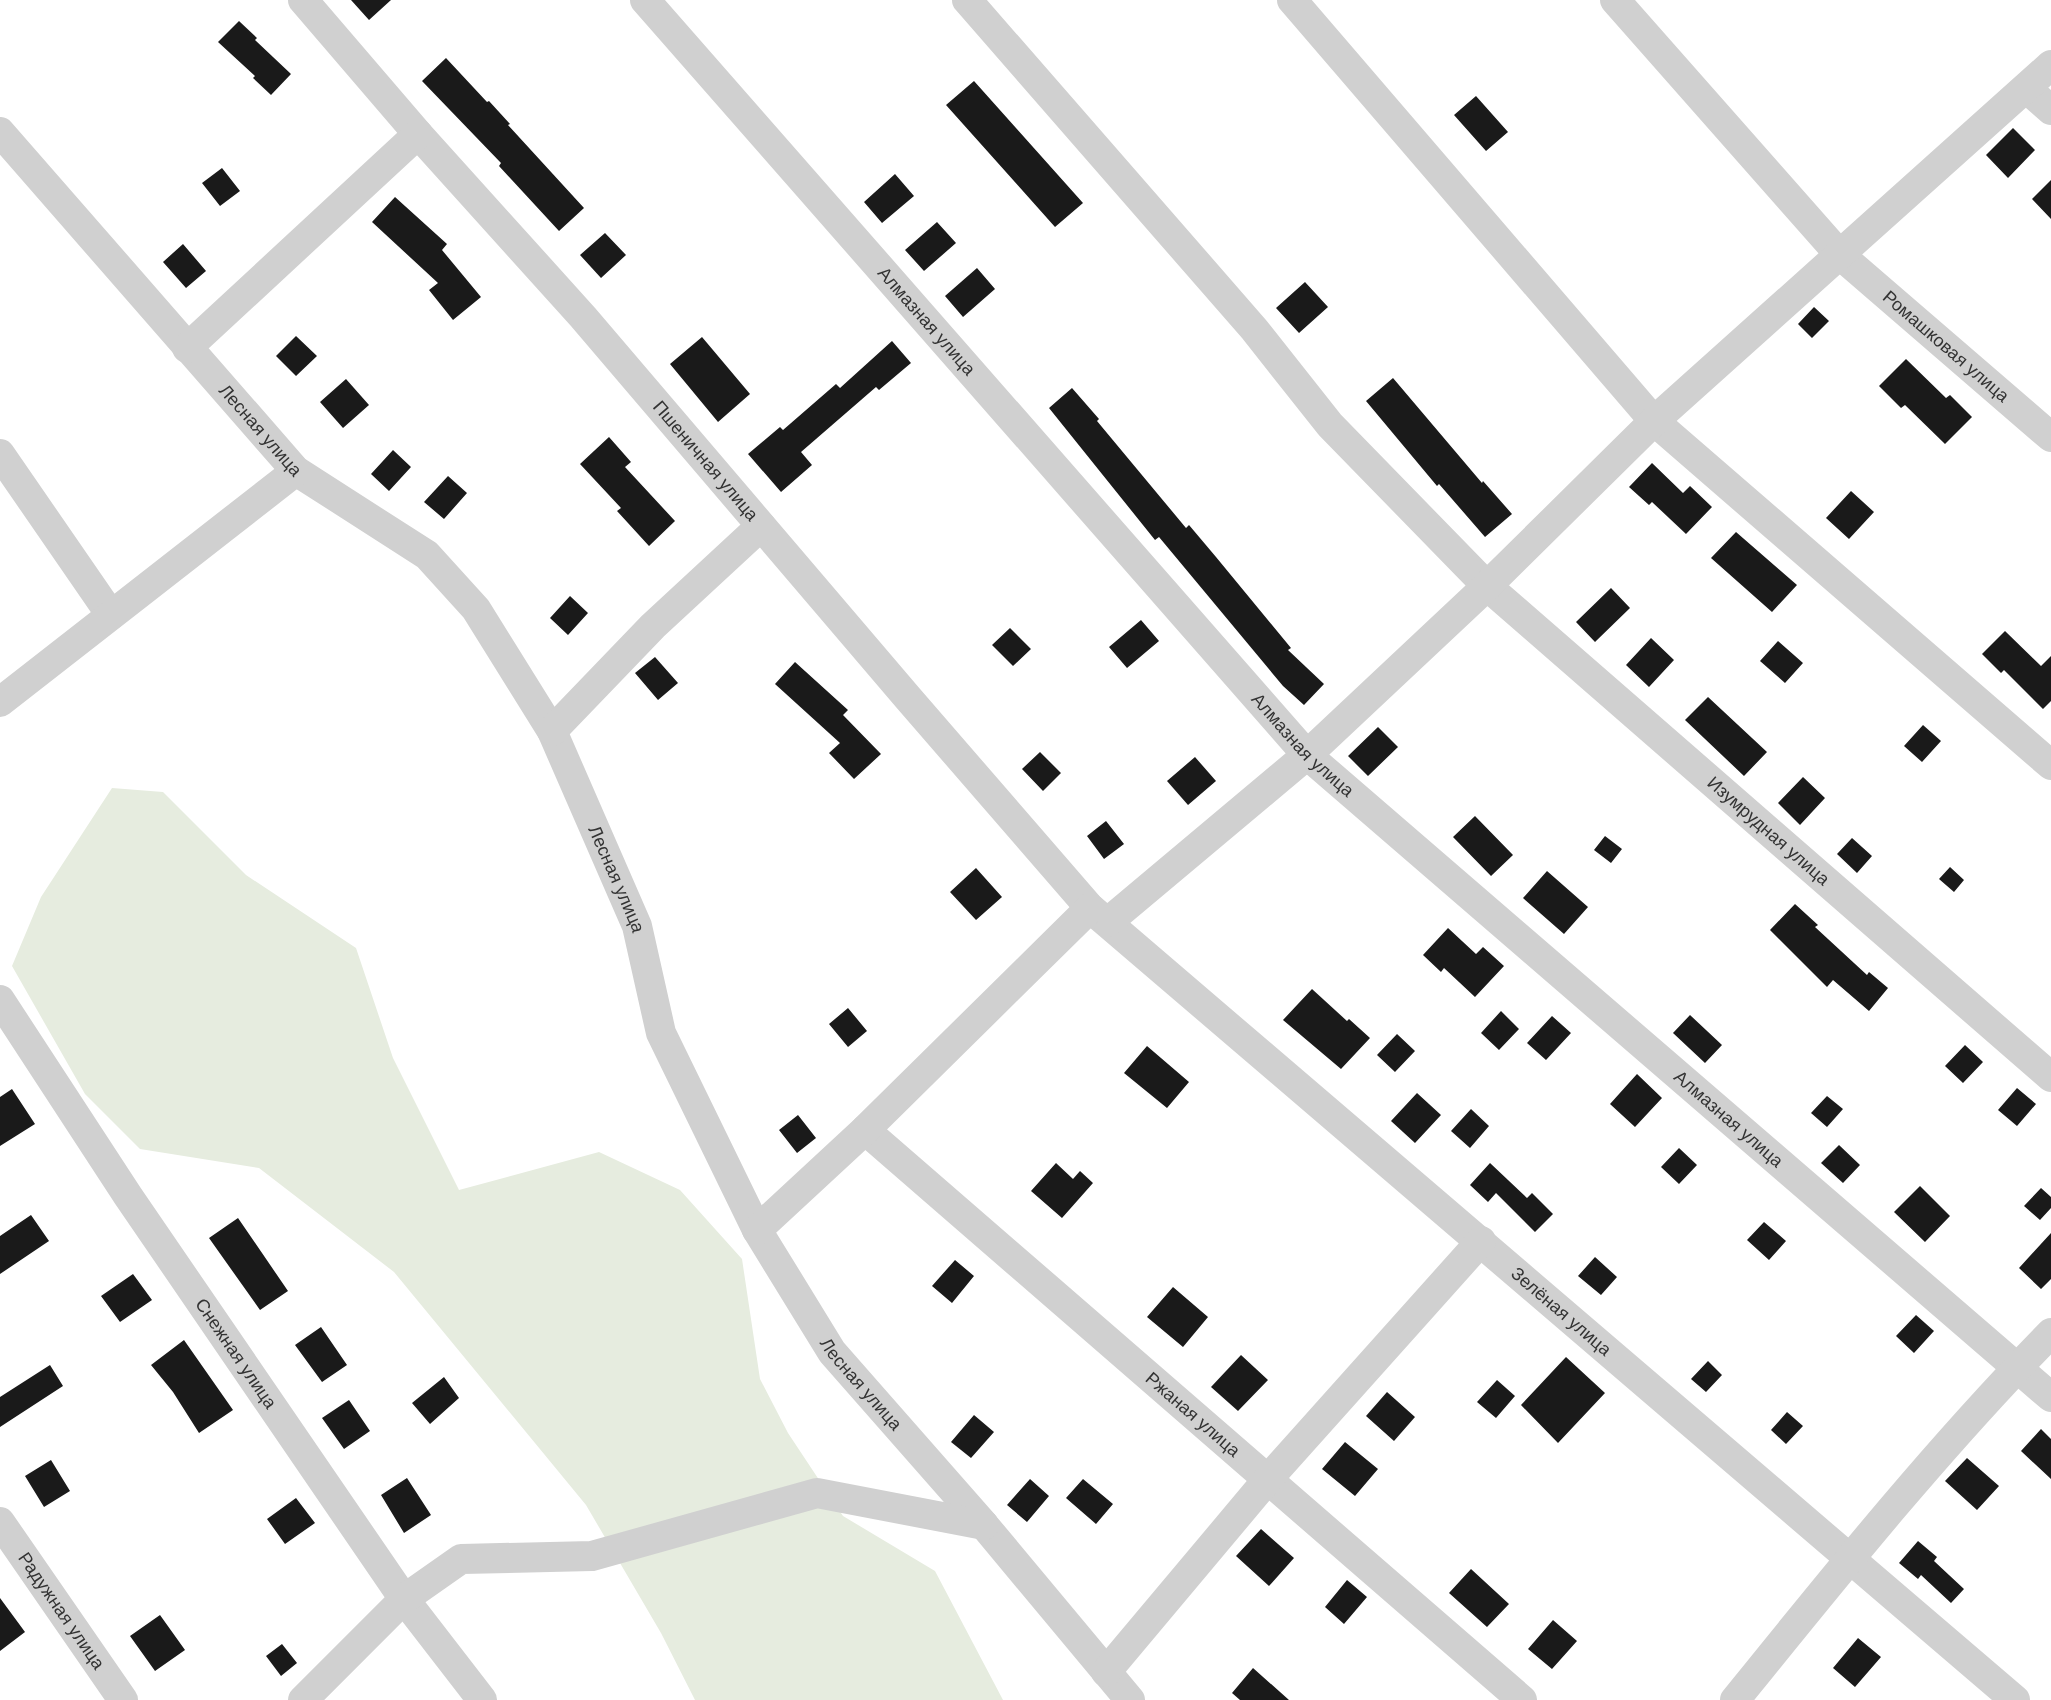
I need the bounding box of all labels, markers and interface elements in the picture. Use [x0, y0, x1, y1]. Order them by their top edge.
street label: Алмазная улица [874, 263, 980, 380]
street label: Ромашковая улица [1879, 287, 2014, 407]
street label: Лесная улица [215, 380, 306, 481]
street label: Пшеничная улица [649, 397, 763, 526]
street label: Алмазная улица [1248, 689, 1359, 801]
street label: Изумрудная улица [1703, 772, 1834, 890]
street label: Лесная улица [584, 822, 648, 935]
street label: Алмазная улица [1670, 1066, 1788, 1172]
street label: Зелёная улица [1507, 1263, 1616, 1360]
street label: Снежная улица [191, 1295, 281, 1413]
street label: Лесная улица [816, 1334, 906, 1435]
street label: Ржаная улица [1142, 1368, 1245, 1461]
street label: Радужная улица [14, 1549, 109, 1674]

